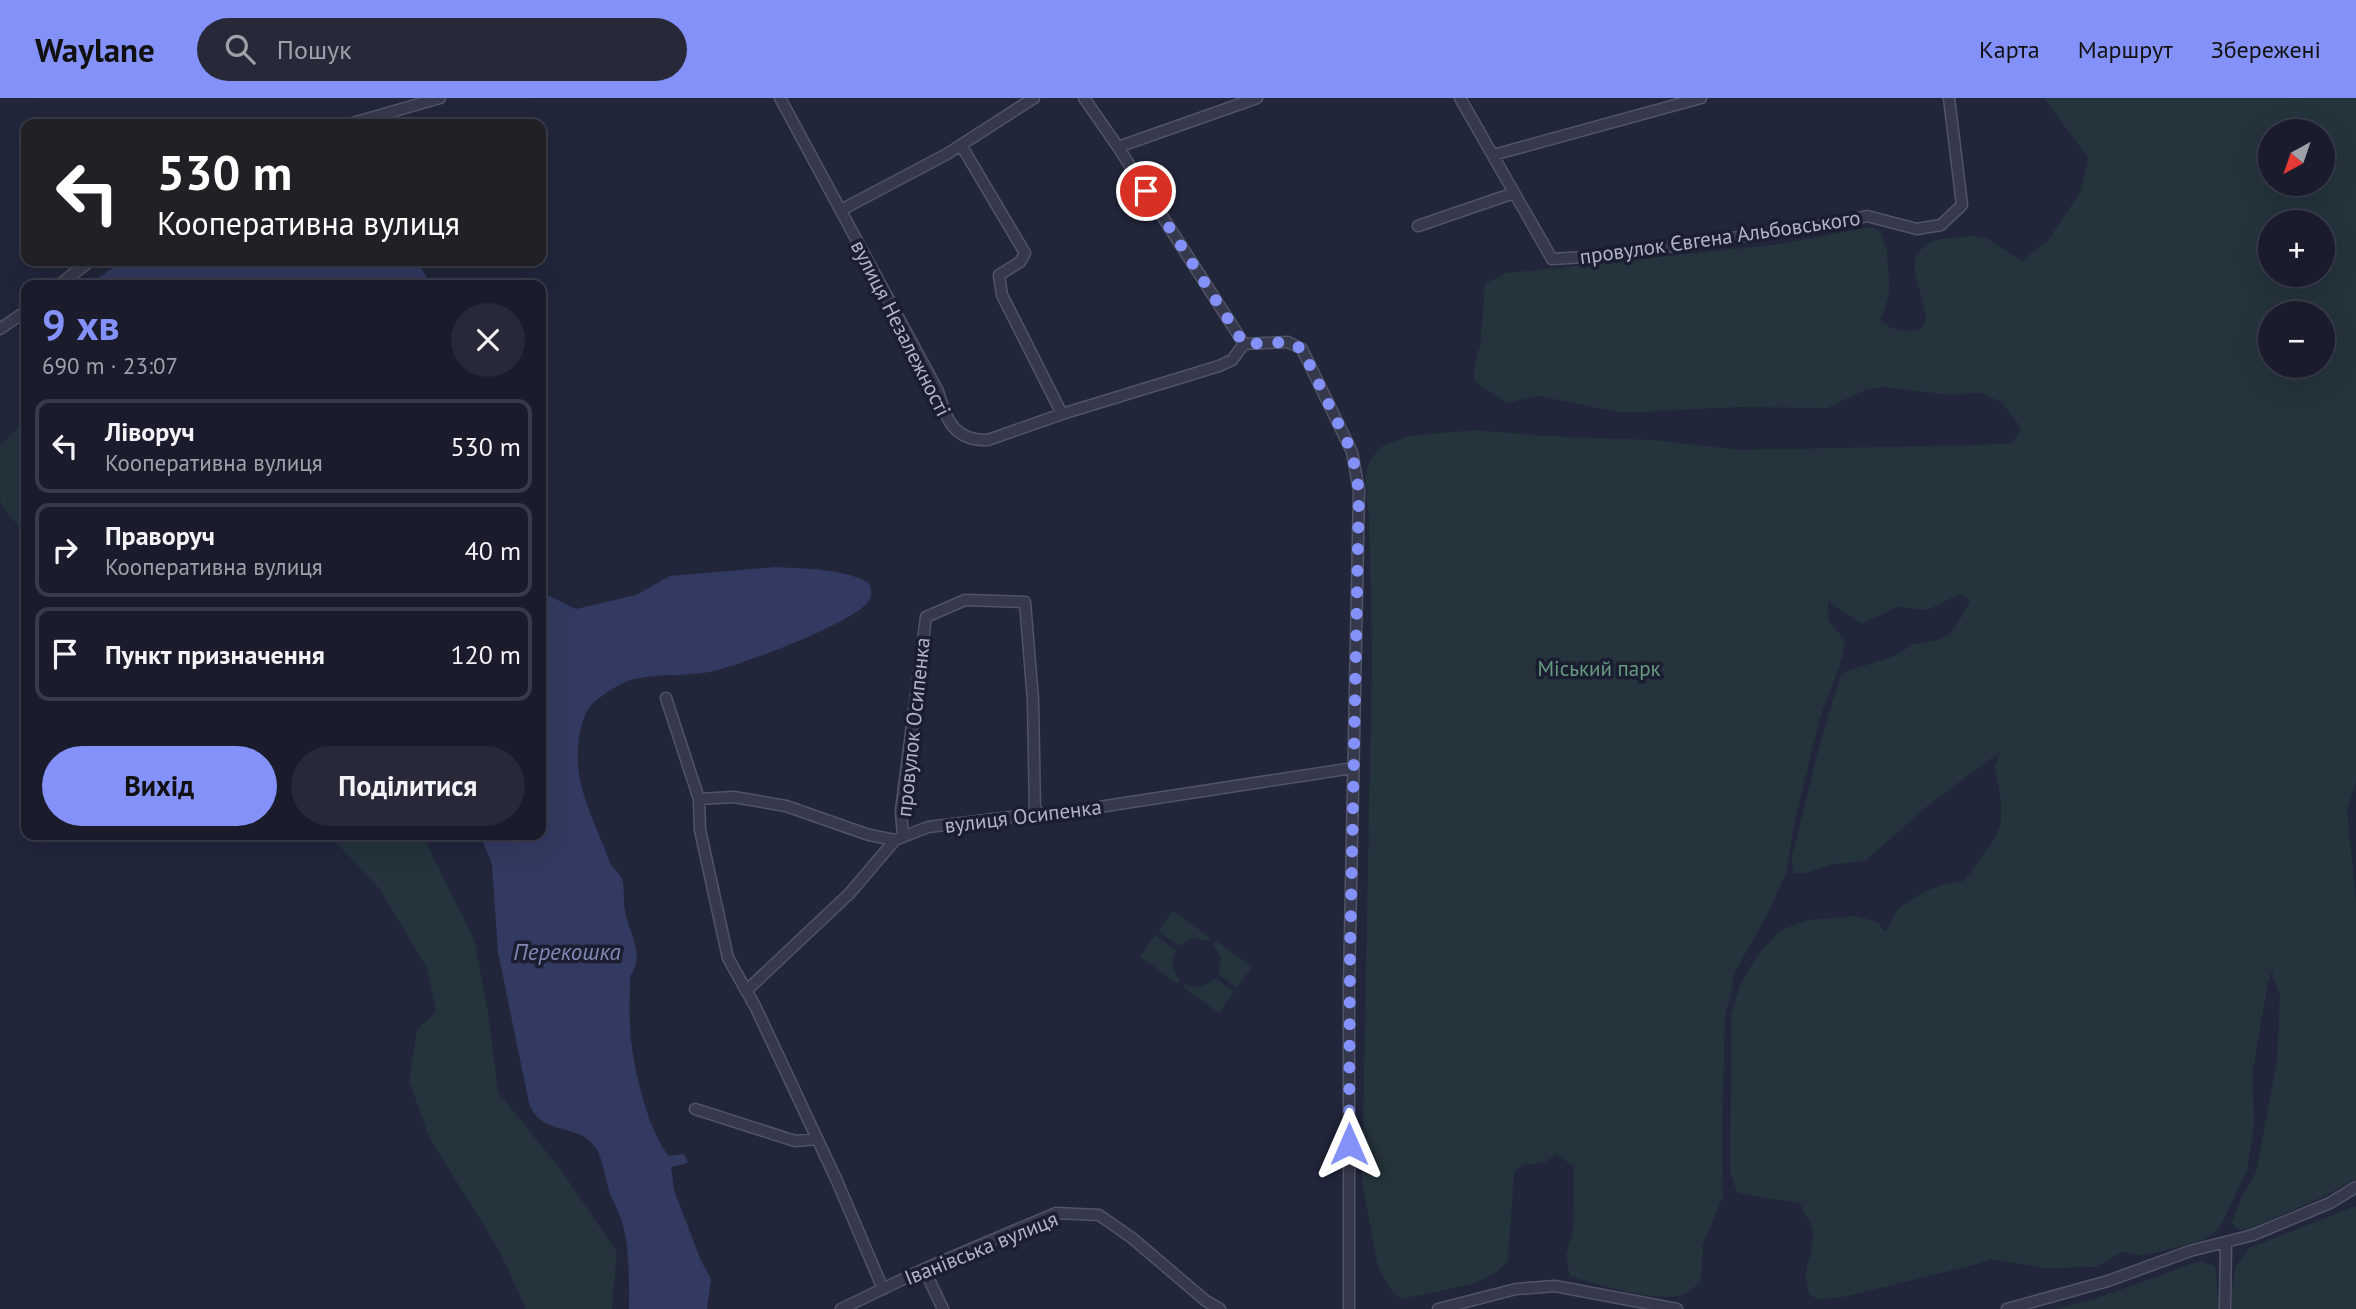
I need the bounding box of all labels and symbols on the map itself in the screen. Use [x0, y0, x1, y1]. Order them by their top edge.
north arrow [2258, 119, 2334, 196]
pin [1116, 161, 1176, 221]
street label: провулок Євгена Альбовського [1578, 204, 1862, 270]
street label: вулиця Незалежності [845, 235, 957, 421]
street label: провулок Осипенка [890, 636, 936, 818]
park label: Міський парк [1537, 655, 1661, 682]
street label: вулиця Осипенка [943, 793, 1103, 839]
water label: Перекошка [513, 937, 621, 966]
position arrow [1312, 1107, 1386, 1181]
street label: Іванівська вулиця [900, 1205, 1062, 1291]

